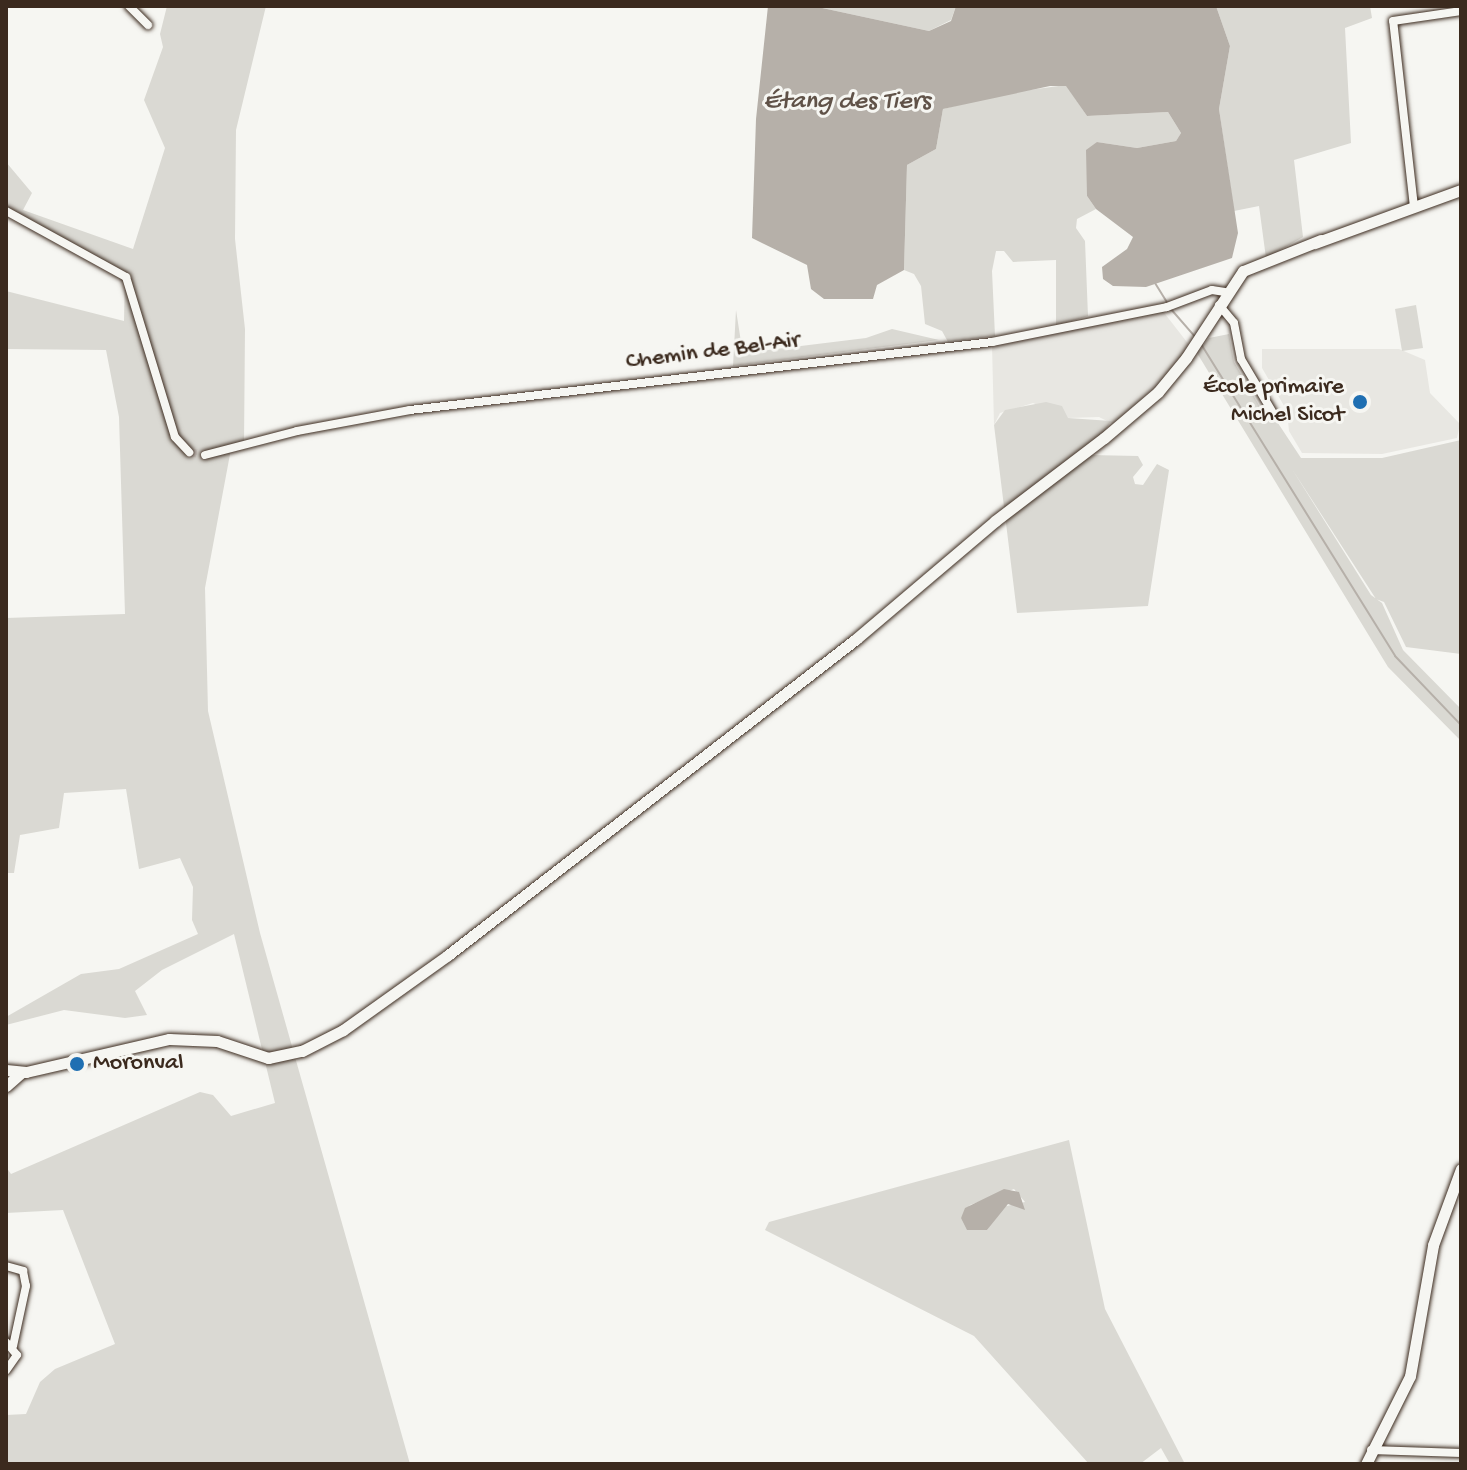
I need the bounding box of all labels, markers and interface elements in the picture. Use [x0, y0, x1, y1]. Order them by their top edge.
water label: Étang des Tiers [764, 87, 930, 119]
street label: Chemin de Bel-Air [624, 327, 802, 377]
place label: École primaire Michel Sicot [1203, 374, 1344, 430]
marker: École primaire Michel Sicot [1351, 393, 1369, 411]
place label: Moronval [93, 1050, 184, 1078]
marker: Moronval [68, 1055, 86, 1073]

